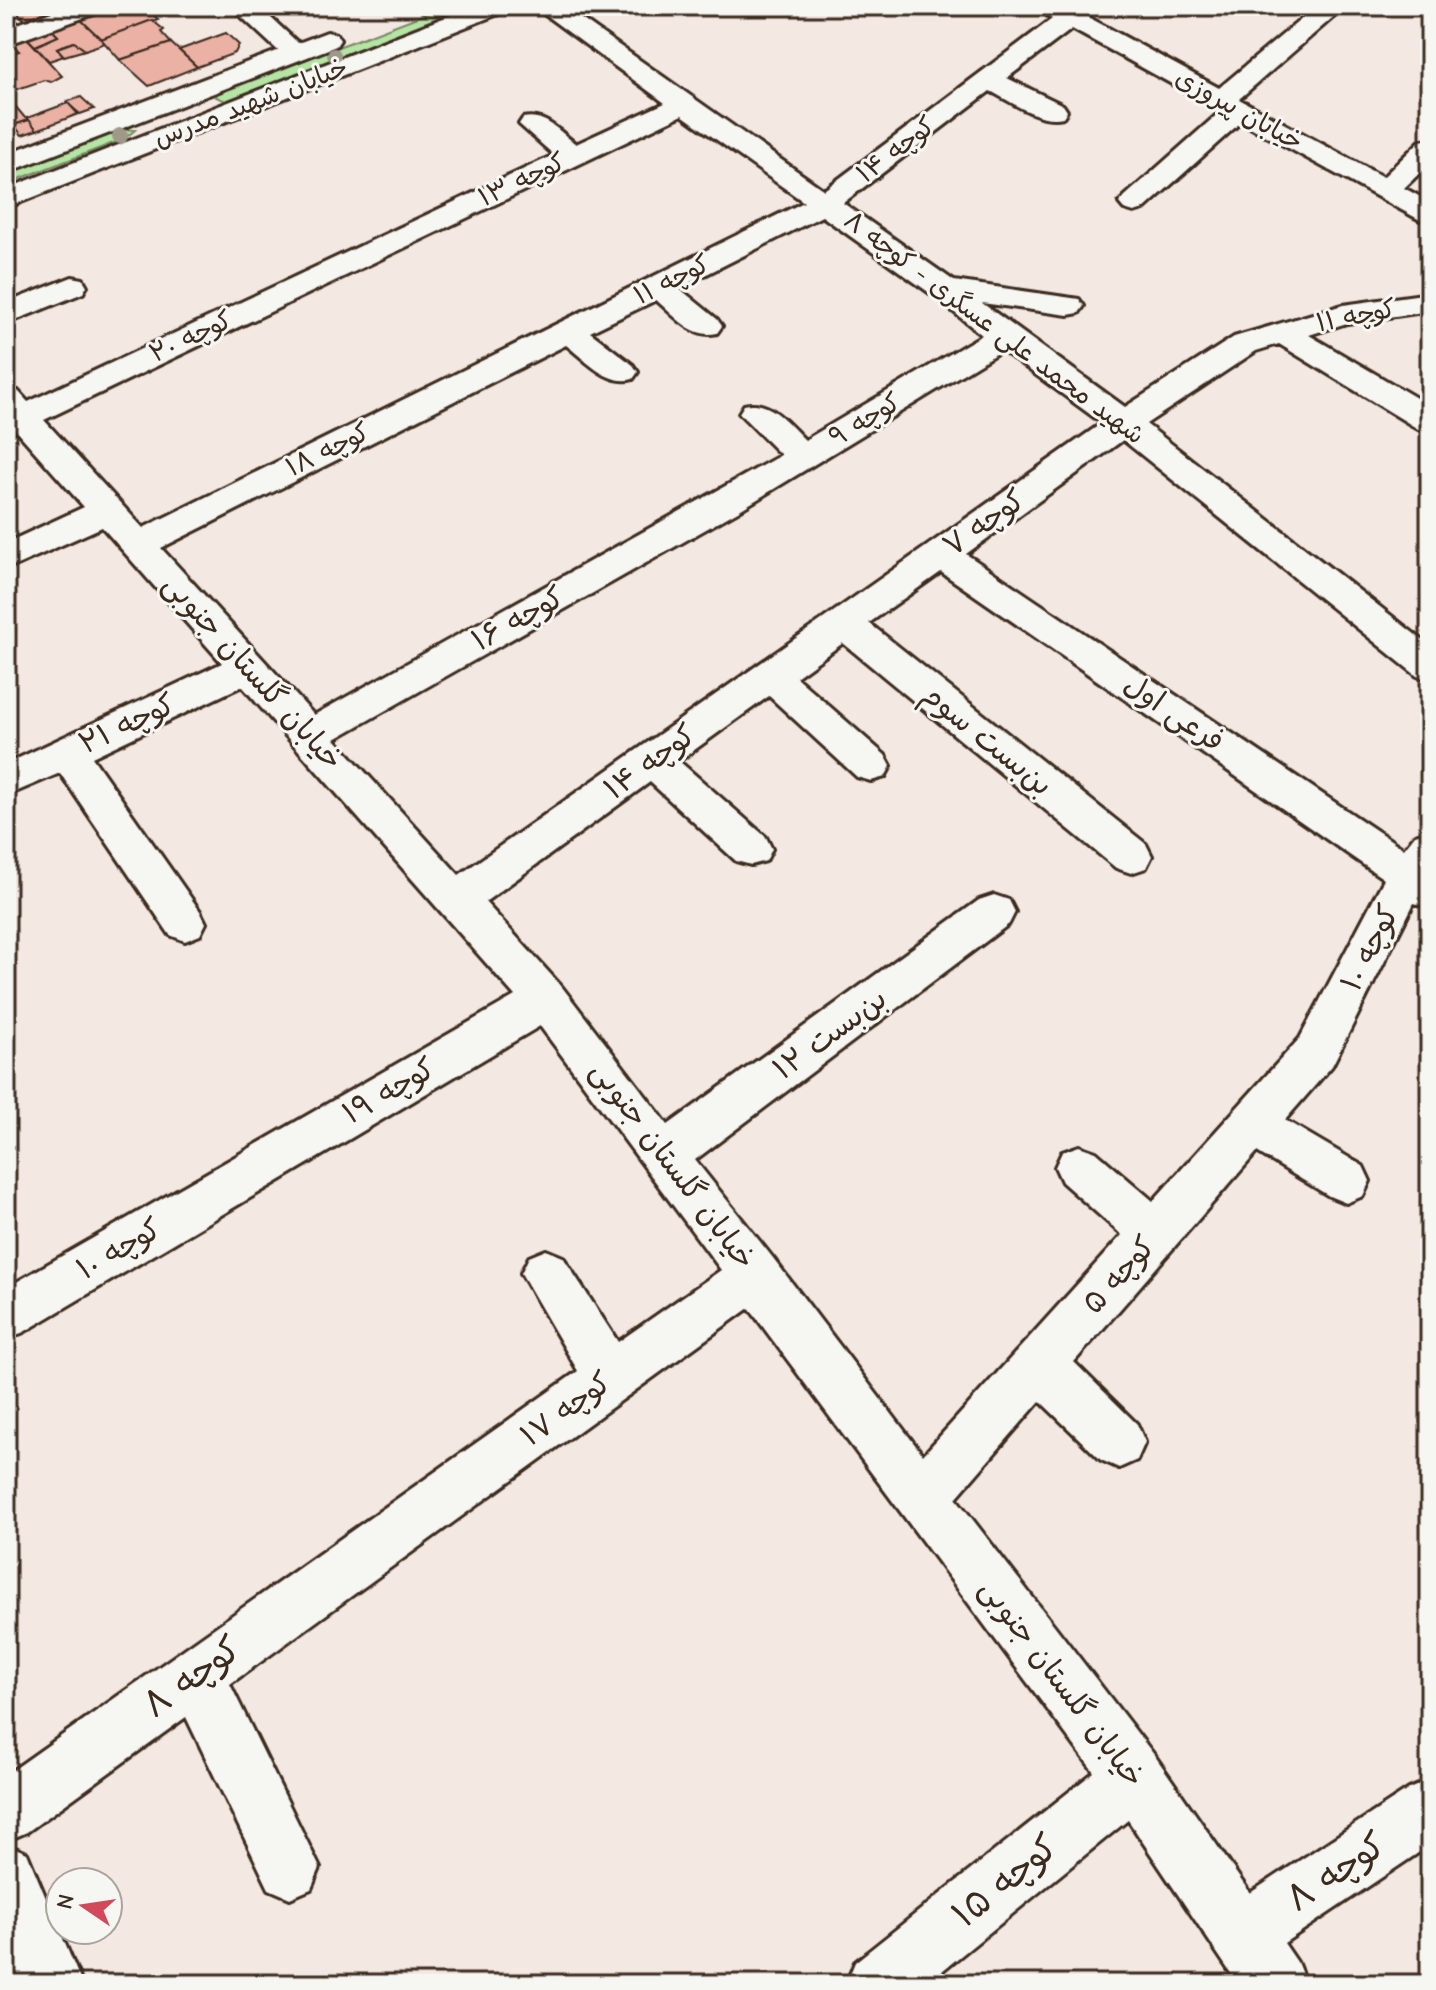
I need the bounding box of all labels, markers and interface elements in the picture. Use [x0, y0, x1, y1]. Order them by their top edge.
street label: خیابان شهید مدرس [150, 52, 352, 154]
street label: خیابان پیروزی [1170, 63, 1308, 158]
street label: کوچه ۱۴ [851, 111, 941, 189]
street label: کوچه ۱۳ [474, 147, 570, 213]
street label: شهید محمد علی عسگری - کوچه ۸ [837, 204, 1151, 452]
street label: کوچه ۱۱ [629, 249, 715, 311]
street label: کوچه ۱۱ [1314, 294, 1398, 338]
street label: کوچه ۲۰ [145, 305, 237, 369]
street label: کوچه ۹ [824, 387, 906, 453]
street label: کوچه ۱۸ [281, 417, 375, 483]
street label: کوچه ۷ [936, 482, 1032, 565]
street label: خیابان گلستان جنوبی [154, 567, 350, 778]
street label: کوچه ۱۶ [466, 579, 571, 659]
street label: فرعی اول [1117, 667, 1231, 760]
street label: بن‌بست سوم [912, 677, 1059, 807]
street label: کوچه ۲۱ [73, 687, 181, 762]
street label: کوچه ۱۴ [597, 717, 703, 808]
street label: کوچه ۱۰ [1334, 899, 1407, 997]
street label: بن‌بست ۱۲ [766, 981, 894, 1087]
street label: کوچه ۱۹ [337, 1051, 442, 1132]
street label: خیابان گلستان جنوبی [582, 1054, 763, 1277]
street label: کوچه ۱۰ [70, 1211, 168, 1288]
street label: کوچه ۵ [1075, 1229, 1164, 1322]
street label: کوچه ۱۷ [514, 1364, 619, 1454]
street label: خیابان گلستان جنوبی [971, 1572, 1152, 1795]
street label: کوچه ۸ [135, 1628, 249, 1727]
street label: کوچه ۸ [1279, 1824, 1394, 1921]
street label: کوچه ۱۵ [944, 1826, 1066, 1937]
north arrow [44, 1866, 124, 1946]
text: N [51, 1892, 80, 1912]

